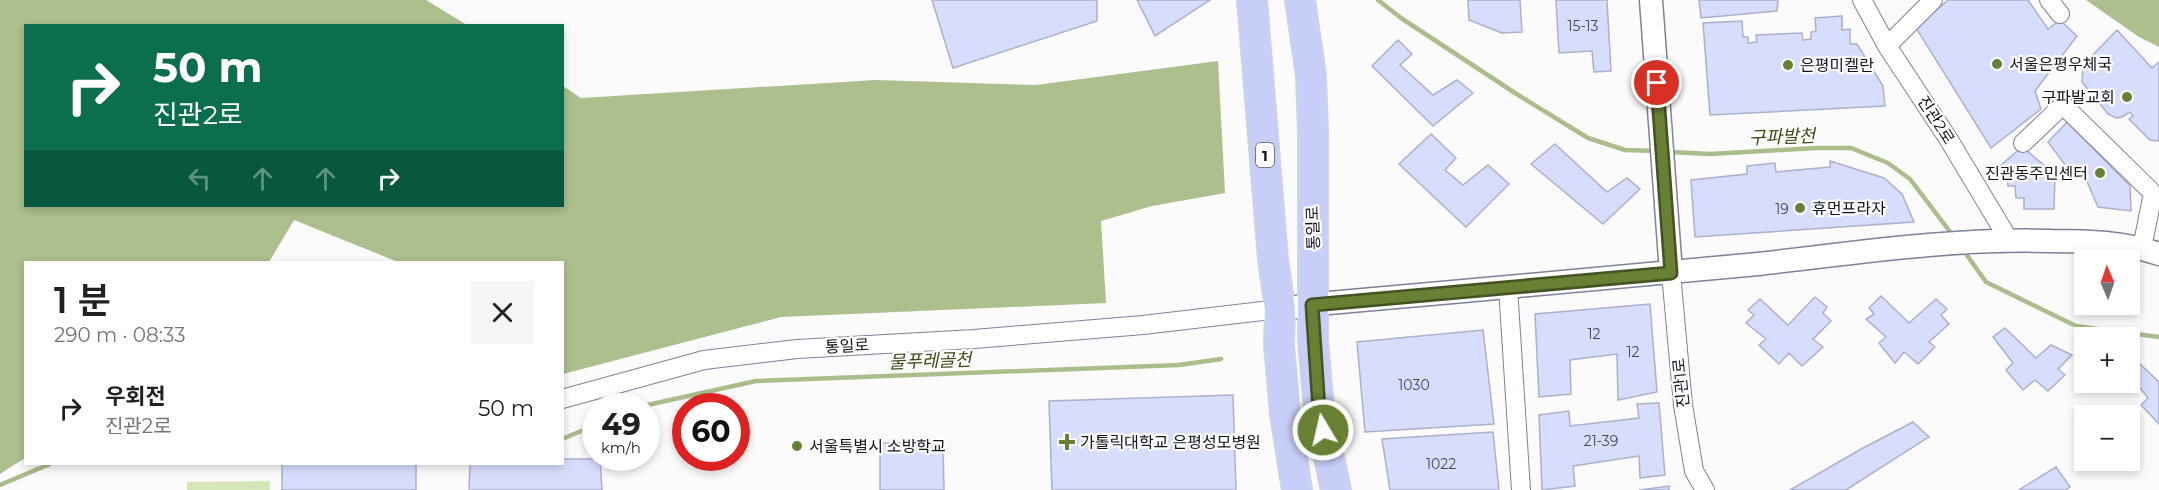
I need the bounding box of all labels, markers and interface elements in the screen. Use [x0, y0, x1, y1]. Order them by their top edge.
house number: 15-13 [1567, 17, 1599, 35]
text: 50 m [153, 41, 262, 93]
icon: right [54, 48, 132, 126]
place label: 서울은평우체국 [2009, 55, 2112, 74]
place label: 은평미켈란 [1800, 56, 1874, 75]
pin [1631, 57, 1682, 108]
marker: 서울은평우체국 [1990, 57, 2004, 71]
marker: 은평미켈란 [1781, 58, 1795, 72]
icon: arrive [1640, 66, 1673, 99]
place label: 구파발교회 [2041, 88, 2115, 107]
marker: 구파발교회 [2120, 90, 2134, 104]
street label: 진관2로 [1914, 92, 1959, 148]
text: 진관2로 [153, 98, 243, 131]
water label: 구파발천 [1749, 125, 1818, 149]
road number: 1 [1256, 143, 1274, 167]
icon: left [183, 162, 216, 195]
icon: ahead [246, 162, 279, 195]
icon: ahead [309, 162, 342, 195]
icon: right [372, 162, 405, 195]
place label: 진관동주민센터 [1985, 164, 2088, 183]
marker: 진관동주민센터 [2093, 166, 2107, 180]
place label: 휴먼프라자 [1812, 199, 1886, 218]
house number: 19 [1775, 200, 1789, 218]
marker: 휴먼프라자 [1793, 201, 1807, 215]
street label: 통일로 [1303, 205, 1323, 250]
north arrow [2074, 249, 2140, 315]
map controls [2074, 249, 2140, 471]
text: 1 분 [54, 278, 111, 322]
button: close [471, 281, 534, 344]
text: 290 m · 08:33 [54, 323, 185, 347]
house number: 12 [1587, 325, 1601, 343]
button: + [2074, 327, 2140, 393]
street label: 통일로 [824, 335, 870, 357]
house number: 12 [1626, 343, 1640, 361]
water label: 물푸레골천 [888, 348, 974, 373]
street label: 진관1로 [1669, 357, 1693, 409]
house number: 1030 [1398, 376, 1430, 394]
text: 우회전 [105, 383, 166, 410]
icon: right [54, 392, 87, 425]
speed limit sign: 60 [672, 393, 750, 471]
text: 50 m [478, 395, 534, 422]
position arrow [1291, 398, 1355, 462]
button: − [2074, 405, 2140, 471]
text: 49 [601, 406, 641, 443]
text: 진관2로 [105, 414, 172, 438]
house number: 21-39 [1584, 432, 1618, 450]
marker: 가톨릭대학교 은평성모병원 [1058, 433, 1076, 451]
place label: 가톨릭대학교 은평성모병원 [1080, 433, 1261, 452]
place label: 서울특별시 소방학교 [809, 437, 946, 456]
text: km/h [601, 438, 641, 457]
marker: 서울특별시 소방학교 [790, 439, 804, 453]
house number: 1022 [1426, 455, 1456, 473]

